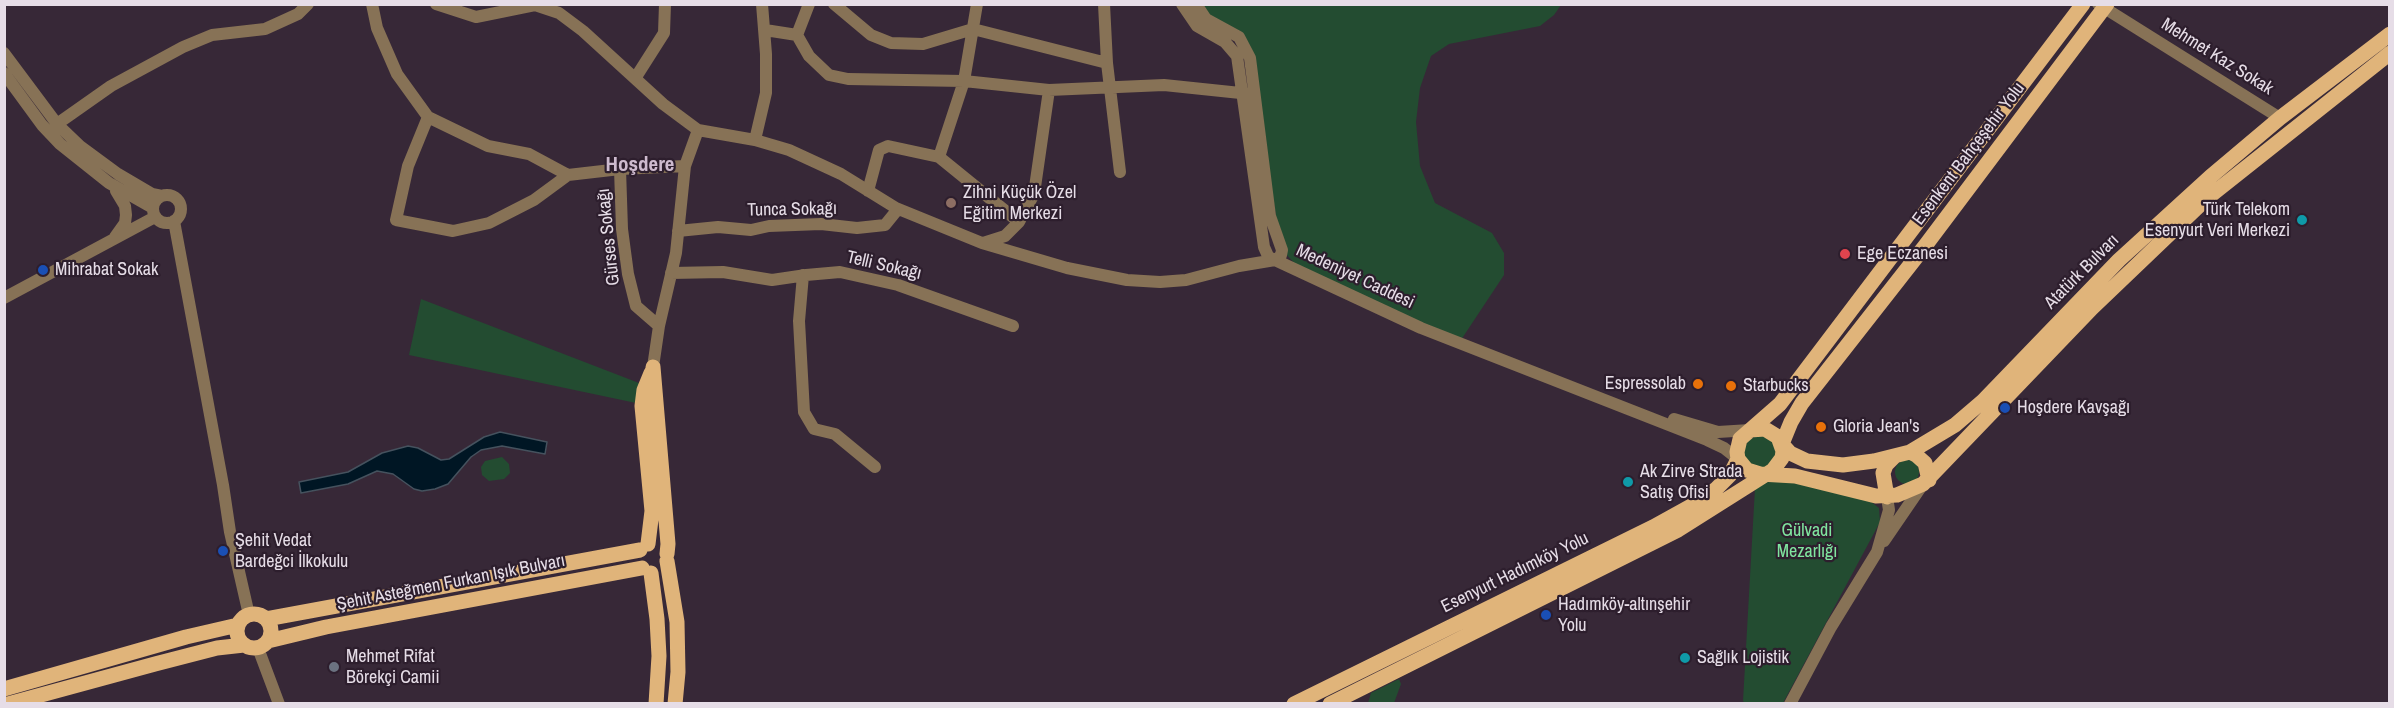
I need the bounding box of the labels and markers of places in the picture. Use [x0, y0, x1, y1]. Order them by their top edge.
place label: Zihni Küçük Özel Eğitim Merkezi [963, 182, 1076, 224]
marker: Zihni Küçük Özel Eğitim Merkezi [944, 196, 958, 210]
place label: Türk Telekom Esenyurt Veri Merkezi [2145, 199, 2290, 242]
marker: Türk Telekom Esenyurt Veri Merkezi [2295, 213, 2309, 227]
place label: Ege Eczanesi [1857, 243, 1948, 265]
marker: Ege Eczanesi [1838, 247, 1852, 261]
place label: Mihrabat Sokak [55, 259, 158, 281]
marker: Mihrabat Sokak [36, 263, 50, 277]
place label: Espressolab [1605, 373, 1686, 395]
place label: Starbucks [1743, 375, 1809, 397]
marker: Espressolab [1691, 377, 1705, 391]
marker: Starbucks [1724, 379, 1738, 393]
place label: Hoşdere Kavşağı [2017, 397, 2130, 419]
marker: Hoşdere Kavşağı [1998, 401, 2012, 415]
place label: Gloria Jean's [1833, 416, 1920, 438]
marker: Gloria Jean's [1814, 420, 1828, 434]
place label: Ak Zirve Strada Satış Ofisi [1640, 461, 1743, 504]
marker: Ak Zirve Strada Satış Ofisi [1621, 475, 1635, 489]
place label: Şehit Vedat Bardeğci İlkokulu [235, 530, 348, 572]
marker: Şehit Vedat Bardeğci İlkokulu [216, 544, 230, 558]
place label: Hadımköy-altınşehir Yolu [1558, 594, 1690, 636]
marker: Hadımköy-altınşehir Yolu [1539, 608, 1553, 622]
place label: Mehmet Rifat Börekçi Camii [346, 646, 440, 688]
place label: Sağlık Lojistik [1697, 647, 1789, 669]
marker: Sağlık Lojistik [1678, 651, 1692, 665]
marker: Mehmet Rifat Börekçi Camii [327, 660, 341, 674]

